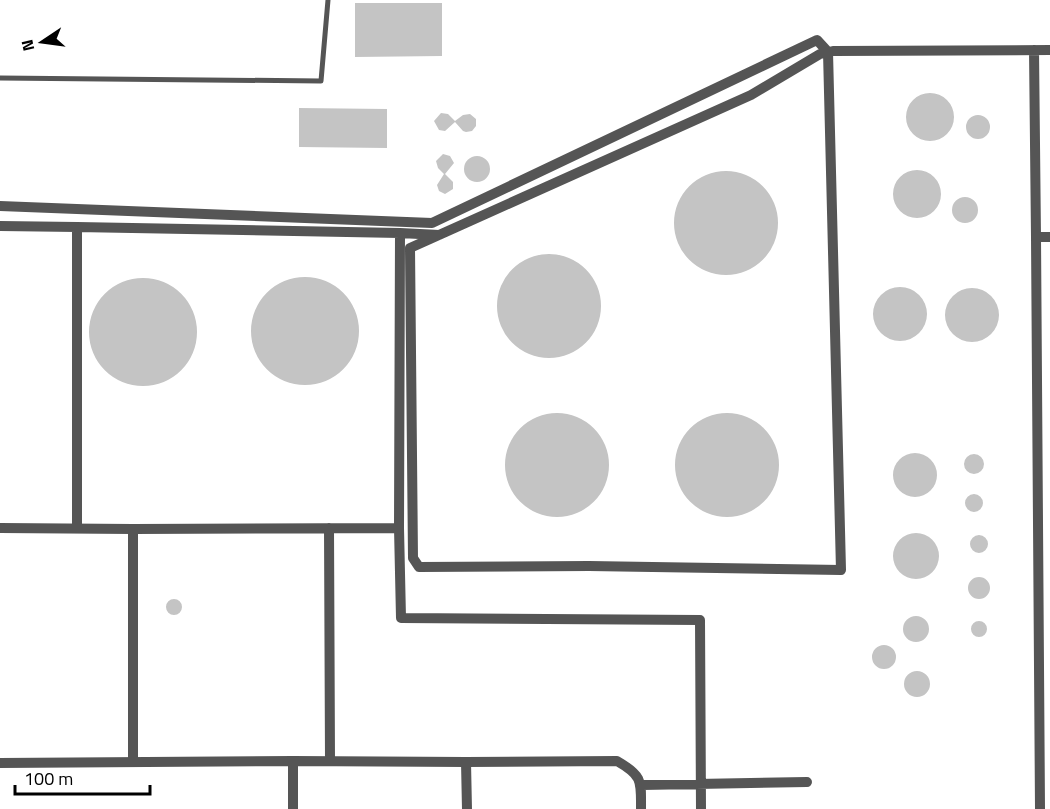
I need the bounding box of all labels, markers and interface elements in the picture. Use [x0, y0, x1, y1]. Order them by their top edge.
north arrow [12, 12, 72, 72]
text: N [14, 37, 40, 53]
scale bar [15, 758, 150, 796]
text: 100 m [24, 765, 73, 792]

